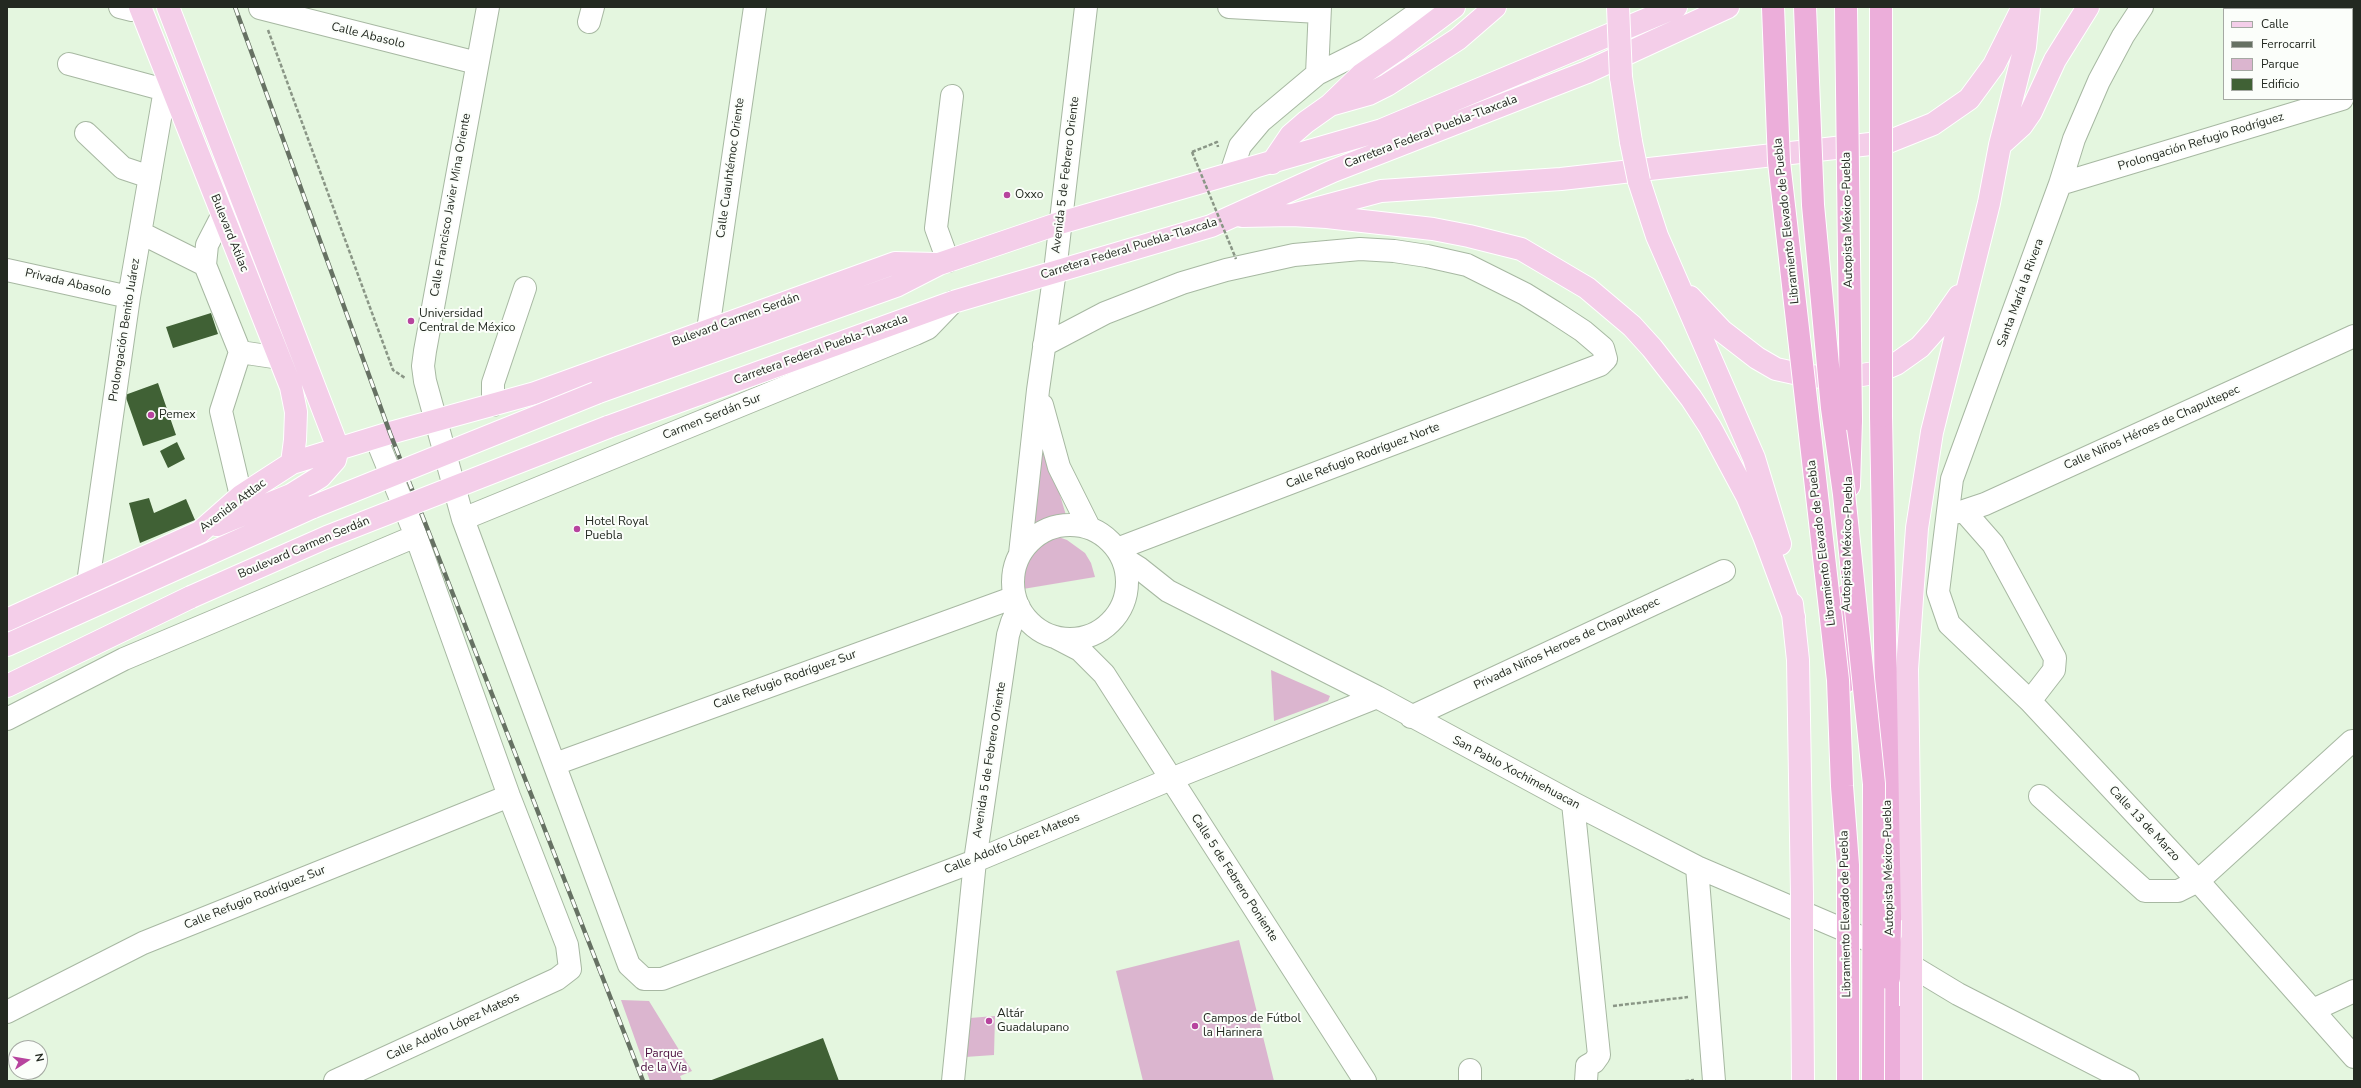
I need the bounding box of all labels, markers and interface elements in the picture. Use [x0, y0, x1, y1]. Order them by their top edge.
legend [2223, 8, 2353, 100]
text: Calle [2261, 16, 2289, 32]
street label: Calle Abasolo [330, 20, 406, 52]
text: Ferrocarril [2261, 36, 2316, 52]
text: Parque [2261, 56, 2299, 72]
text: Edificio [2261, 76, 2299, 92]
street label: Carretera Federal Puebla-Tlaxcala [1343, 92, 1519, 172]
street label: Avenida 5 de Febrero Oriente [1049, 96, 1083, 254]
street label: Calle Cuauhtémoc Oriente [714, 97, 748, 239]
street label: Prolongación Refugio Rodríguez [2116, 110, 2286, 174]
street label: Calle Francisco Javier Mina Oriente [428, 112, 474, 298]
street label: Libramiento Elevado de Puebla [1771, 137, 1803, 305]
street label: Autopista México-Puebla [1840, 152, 1856, 288]
place label: Oxxo [1015, 188, 1043, 202]
marker: Oxxo [1002, 190, 1012, 200]
street label: Bulevard Atilac [207, 192, 251, 274]
street label: Carretera Federal Puebla-Tlaxcala [1039, 215, 1219, 283]
street label: Santa María la Rivera [1995, 237, 2047, 349]
street label: Prolongación Benito Juárez [107, 257, 143, 403]
street label: Privada Abasolo [23, 266, 113, 300]
street label: Bulevard Carmen Serdán [670, 290, 802, 350]
place label: Universidad Central de México [419, 307, 516, 335]
street label: Carretera Federal Puebla-Tlaxcala [732, 312, 910, 388]
marker: Universidad Central de México [406, 316, 416, 326]
street label: Calle Niños Héroes de Chapultepec [2062, 383, 2242, 473]
street label: Carmen Serdán Sur [661, 391, 763, 443]
place label: Pemex [159, 408, 196, 422]
marker: Pemex [146, 410, 156, 420]
street label: Calle Refugio Rodríguez Norte [1284, 420, 1442, 492]
street label: Libramiento Elevado de Puebla [1805, 459, 1839, 627]
street label: Avenida Attlac [197, 476, 269, 536]
street label: Autopista México-Puebla [1840, 476, 1856, 612]
street label: Boulevard Carmen Serdán [236, 514, 372, 582]
place label: Hotel Royal Puebla [585, 515, 648, 543]
marker: Hotel Royal Puebla [572, 524, 582, 534]
street label: Privada Niños Heroes de Chapultepec [1472, 594, 1662, 694]
street label: Calle Refugio Rodríguez Sur [712, 647, 858, 713]
street label: Avenida 5 de Febrero Oriente [971, 681, 1009, 839]
street label: San Pablo Xochimehuacan [1450, 733, 1582, 813]
street label: Calle 13 de Marzo [2105, 783, 2183, 865]
street label: Autopista México-Puebla [1881, 800, 1897, 936]
street label: Calle Adolfo López Mateos [942, 810, 1082, 878]
street label: Calle 5 de Febrero Poniente [1187, 812, 1281, 944]
street label: Libramiento Elevado de Puebla [1837, 830, 1855, 998]
street label: Calle Refugio Rodríguez Sur [182, 863, 328, 933]
street label: Calle Adolfo López Mateos [384, 990, 522, 1064]
place label: Altár Guadalupano [997, 1007, 1069, 1035]
place label: Campos de Fútbol la Harinera [1203, 1012, 1301, 1040]
marker: Altár Guadalupano [984, 1016, 994, 1026]
marker: Campos de Fútbol la Harinera [1190, 1021, 1200, 1031]
north arrow [8, 1040, 48, 1080]
park label: Parque de la Vía [641, 1047, 687, 1075]
text: N [31, 1052, 47, 1063]

